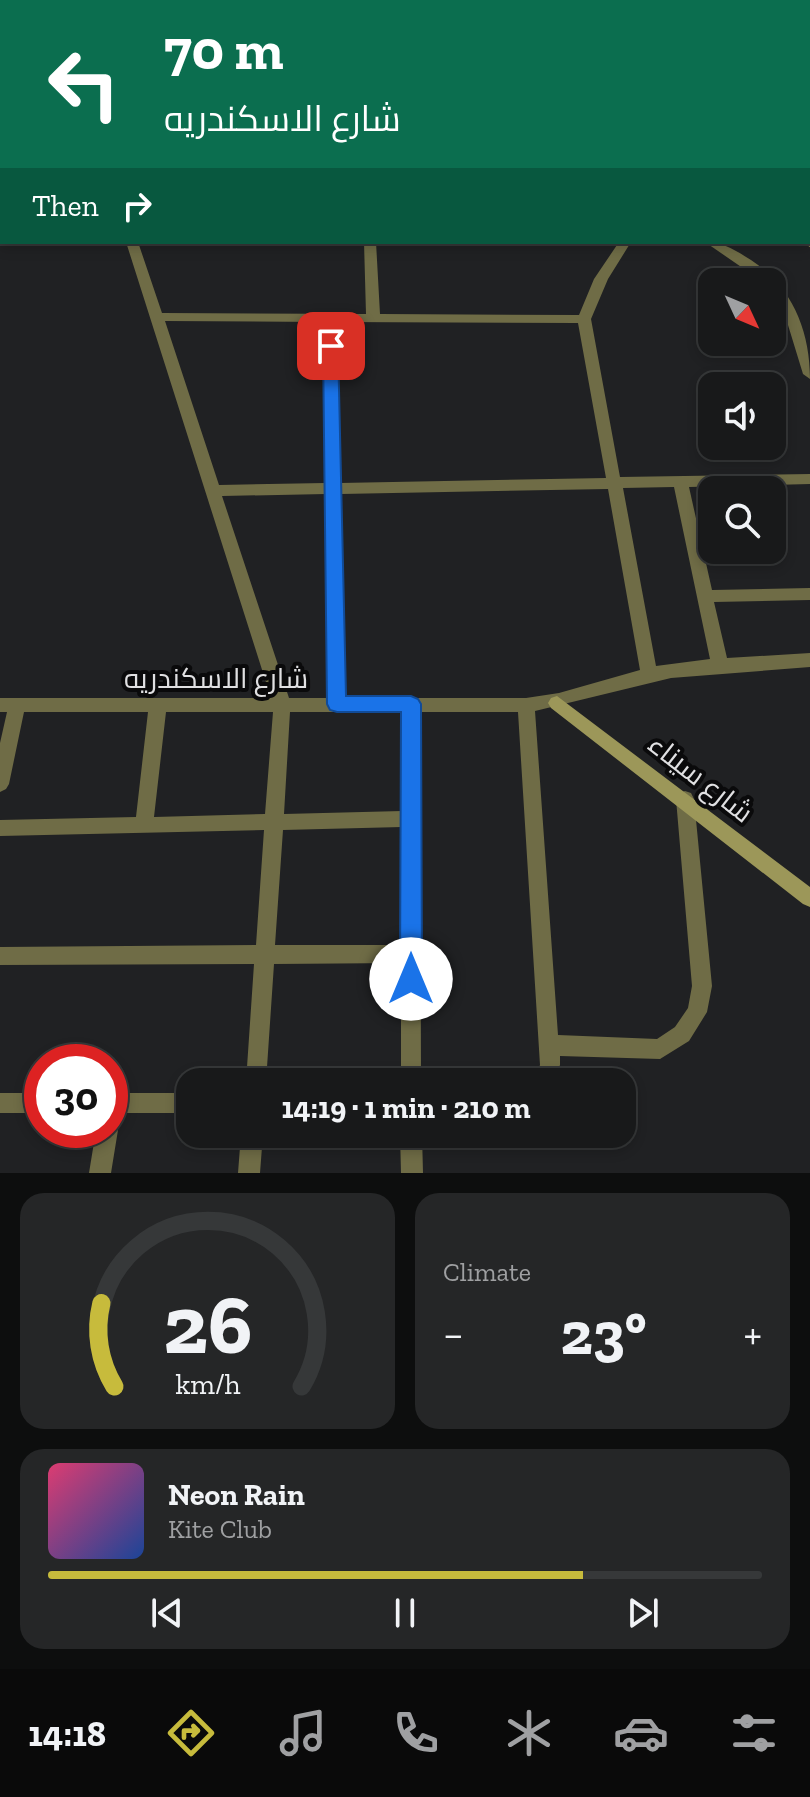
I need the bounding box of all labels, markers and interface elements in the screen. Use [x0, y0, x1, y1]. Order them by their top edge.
text: 70 m [164, 16, 284, 83]
icon: left [32, 32, 136, 136]
text: شارع الاسكندريه [164, 97, 401, 140]
icon: right [115, 184, 159, 228]
text: Then [32, 188, 99, 224]
north arrow [698, 268, 786, 356]
map controls [698, 268, 786, 564]
pin [297, 312, 365, 380]
icon: arrive [309, 324, 353, 368]
button: sound [698, 372, 786, 460]
button: search [698, 476, 786, 564]
street label: شارع الاسكندريه [124, 662, 308, 697]
street label: شارع سيناء [641, 727, 760, 831]
position arrow [369, 937, 453, 1021]
speed limit sign: 30 [24, 1044, 128, 1148]
text: 14:19 · 1 min · 210 m [281, 1090, 531, 1126]
text: Climate [443, 1256, 531, 1288]
text: 26 [163, 1274, 252, 1374]
text: 23° [561, 1297, 647, 1369]
text: − [443, 1307, 464, 1360]
text: + [743, 1307, 762, 1360]
text: km/h [175, 1367, 240, 1401]
text: Neon Rain [168, 1477, 305, 1513]
text: Kite Club [168, 1513, 272, 1545]
icon: previous [145, 1591, 189, 1635]
icon: pause [383, 1591, 427, 1635]
icon: next [621, 1591, 665, 1635]
icon: directions [163, 1705, 219, 1761]
icon: music [275, 1705, 331, 1761]
icon: phone [388, 1705, 444, 1761]
icon: climate [501, 1705, 557, 1761]
icon: car [613, 1705, 669, 1761]
icon: filters [726, 1705, 782, 1761]
text: 14:18 [28, 1712, 106, 1755]

